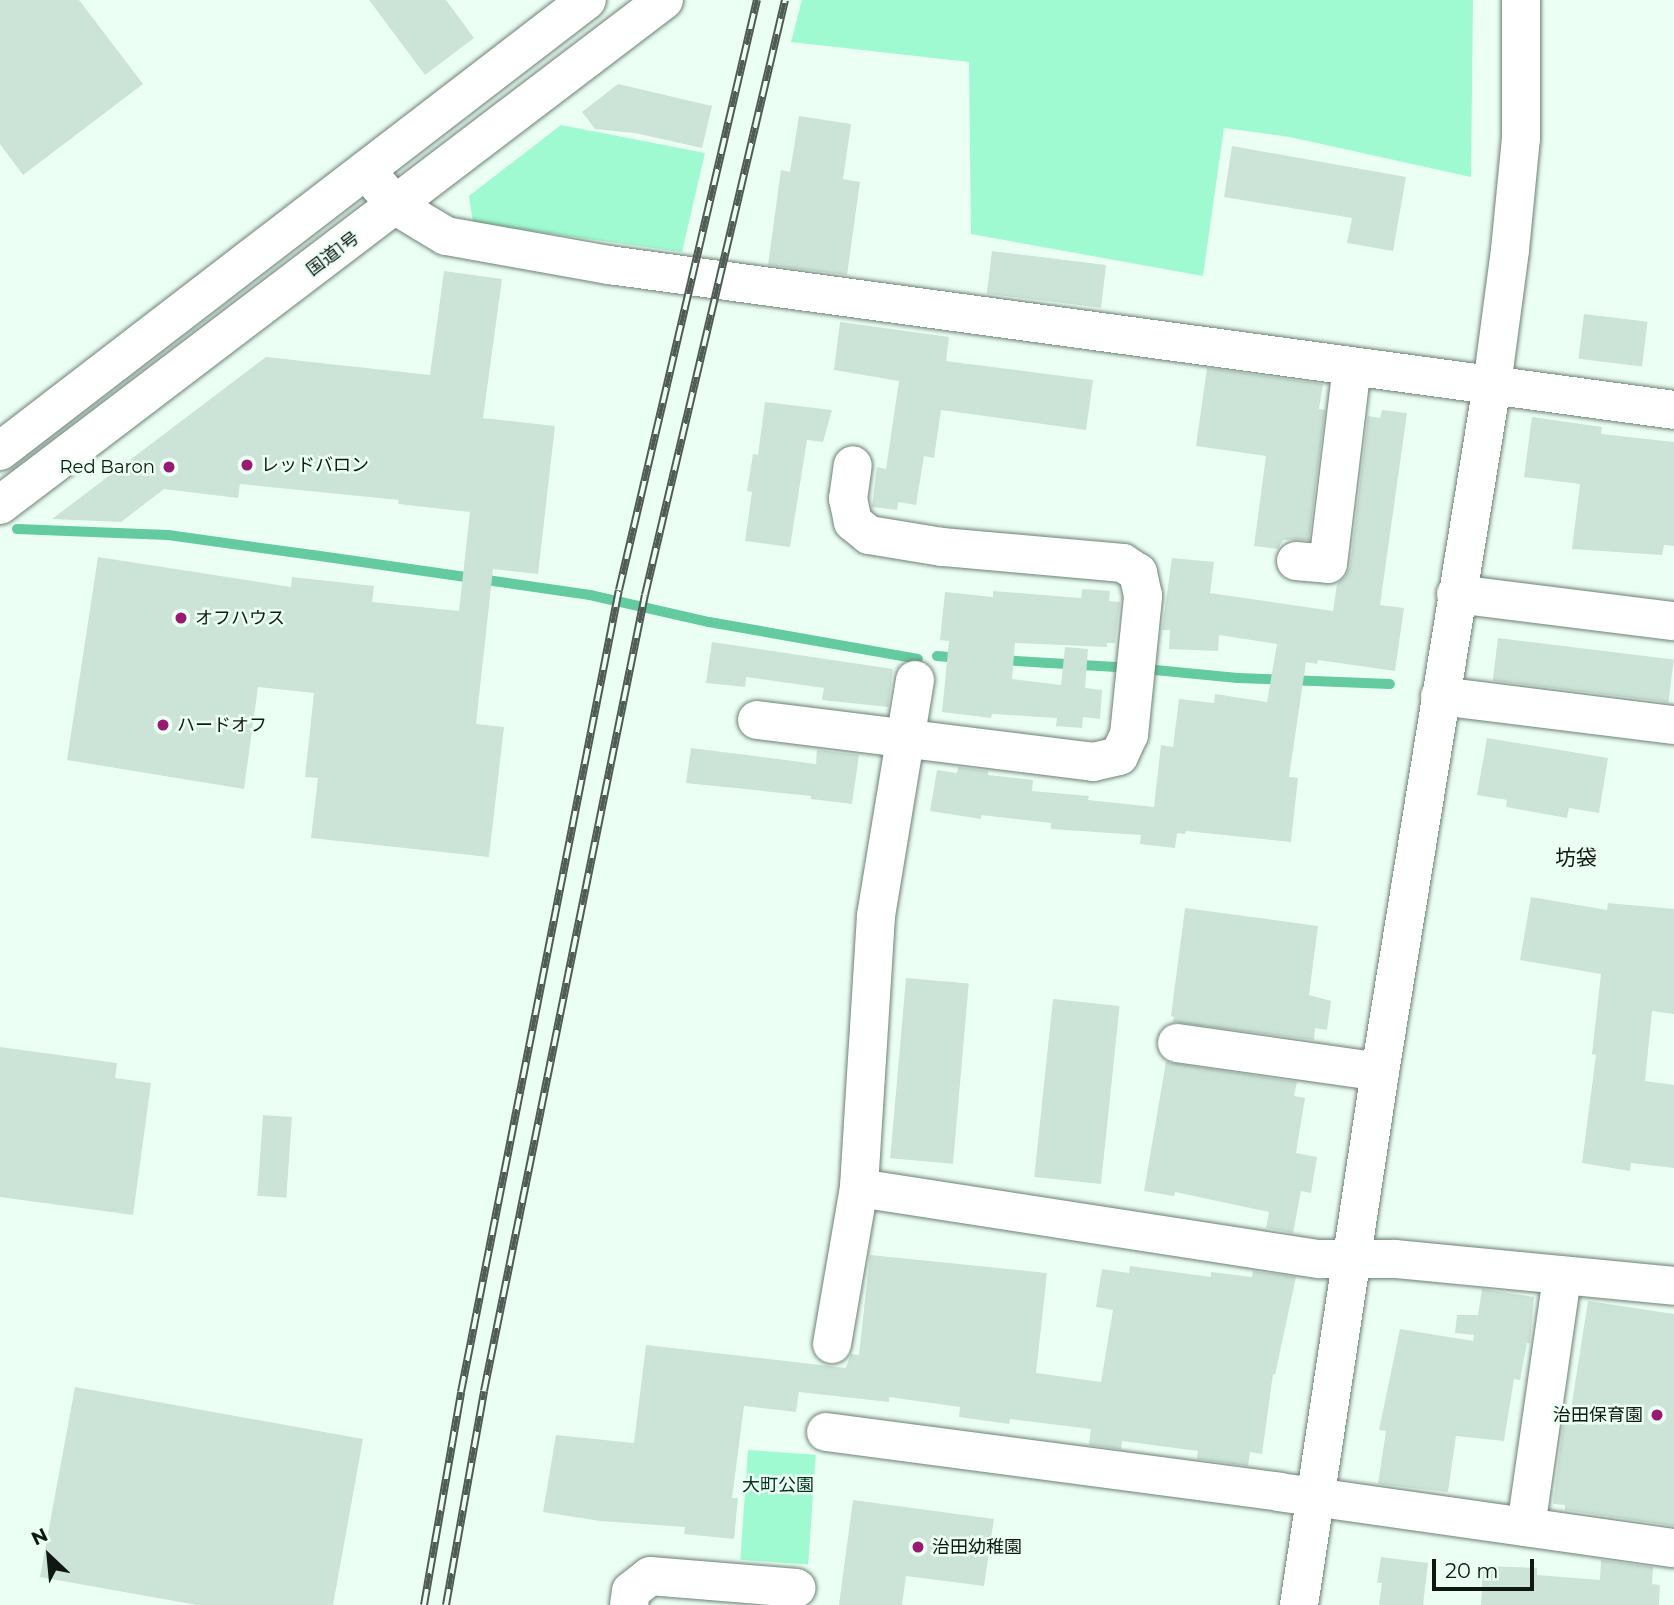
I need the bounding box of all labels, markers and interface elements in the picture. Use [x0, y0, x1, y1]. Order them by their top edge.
street label: 国道1号 [302, 227, 364, 281]
place label: レッドバロン [261, 454, 369, 476]
place label: Red Baron [60, 456, 155, 478]
marker: レッドバロン [239, 457, 255, 473]
marker: Red Baron [161, 459, 177, 475]
place label: オフハウス [195, 607, 285, 629]
marker: オフハウス [173, 610, 189, 626]
place label: ハードオフ [177, 714, 267, 736]
marker: ハードオフ [155, 717, 171, 733]
district label: 坊袋 [1555, 845, 1597, 871]
place label: 治田保育園 [1553, 1404, 1643, 1426]
marker: 治田保育園 [1649, 1407, 1665, 1423]
park label: 大町公園 [742, 1474, 814, 1496]
north arrow [14, 1521, 84, 1591]
text: N [28, 1523, 52, 1550]
place label: 治田幼稚園 [932, 1536, 1022, 1558]
marker: 治田幼稚園 [910, 1539, 926, 1555]
scale bar [1436, 1546, 1538, 1590]
text: 20 m [1445, 1558, 1499, 1583]

